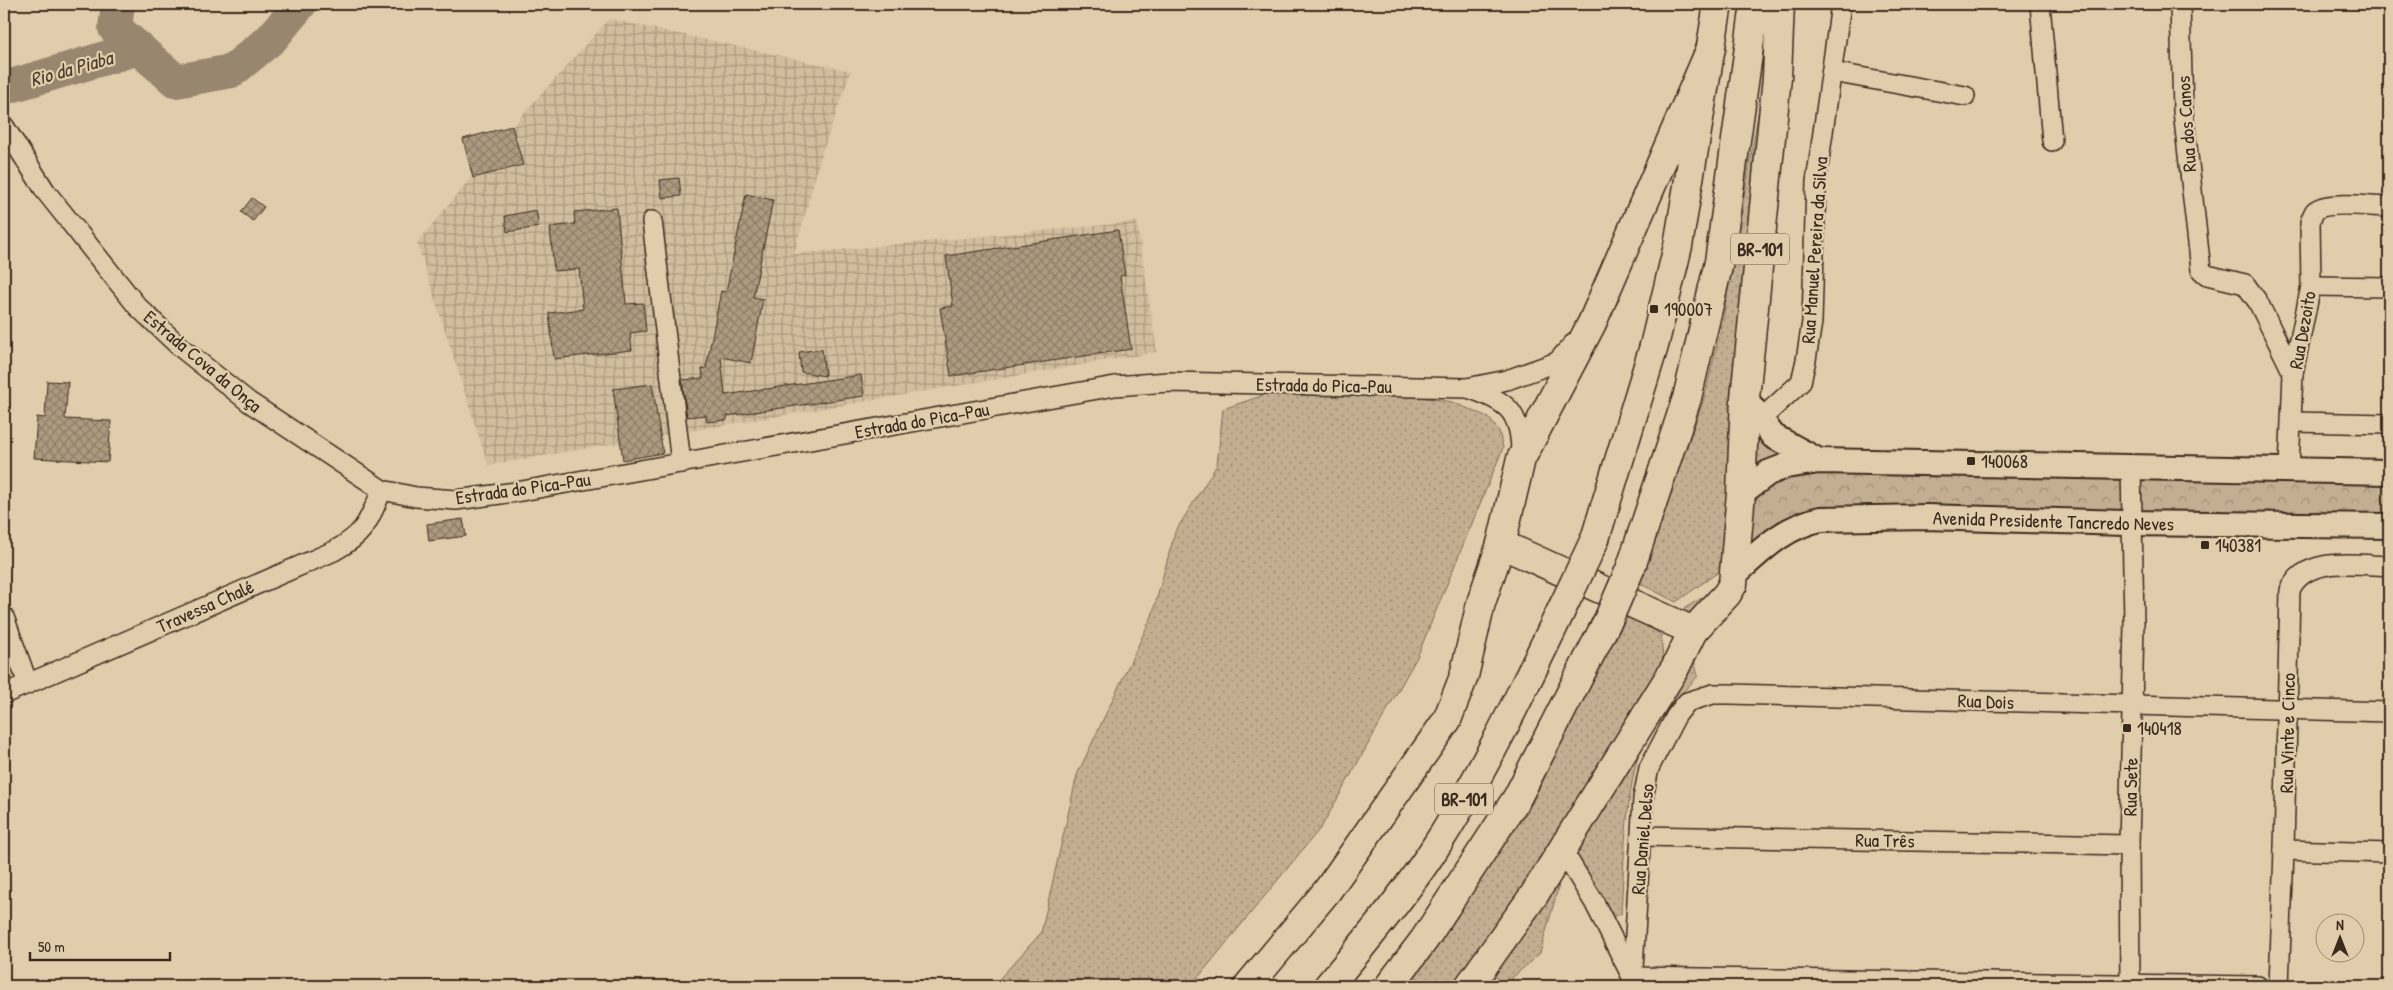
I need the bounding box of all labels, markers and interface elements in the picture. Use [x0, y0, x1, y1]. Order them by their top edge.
water label: Rio da Piaba [27, 43, 117, 93]
street label: Rua dos Canos [2170, 75, 2202, 173]
street label: Rua Manuel Pereira da Silva [1795, 155, 1834, 344]
road number: BR-101 [1731, 233, 1789, 264]
street label: Rua Dezoito [2282, 289, 2322, 371]
place label: 190007 [1664, 296, 1713, 322]
marker: 190007 [1648, 303, 1660, 315]
street label: Estrada Cova da Onça [138, 304, 268, 419]
street label: Estrada do Pica-Pau [1256, 371, 1392, 399]
street label: Estrada do Pica-Pau [853, 395, 991, 445]
place label: 140068 [1981, 448, 2028, 474]
marker: 140068 [1965, 455, 1977, 467]
street label: Estrada do Pica-Pau [454, 466, 592, 510]
street label: Avenida Presidente Tancredo Neves [1933, 504, 2174, 537]
place label: 140381 [2215, 532, 2261, 558]
marker: 140381 [2199, 539, 2211, 551]
street label: Travessa Chalé [152, 573, 258, 639]
street label: Rua Vinte e Cinco [2273, 672, 2301, 793]
street label: Rua Dois [1957, 687, 2015, 715]
place label: 140418 [2137, 715, 2182, 741]
marker: 140418 [2121, 722, 2133, 734]
street label: Rua Sete [2116, 757, 2144, 816]
street label: Rua Daniel Delso [1624, 782, 1660, 895]
road number: BR-101 [1435, 784, 1493, 814]
street label: Rua Três [1855, 826, 1915, 854]
north arrow [2316, 912, 2366, 962]
text: N [2336, 915, 2344, 934]
scale bar [30, 930, 170, 962]
text: 50 m [38, 936, 65, 957]

